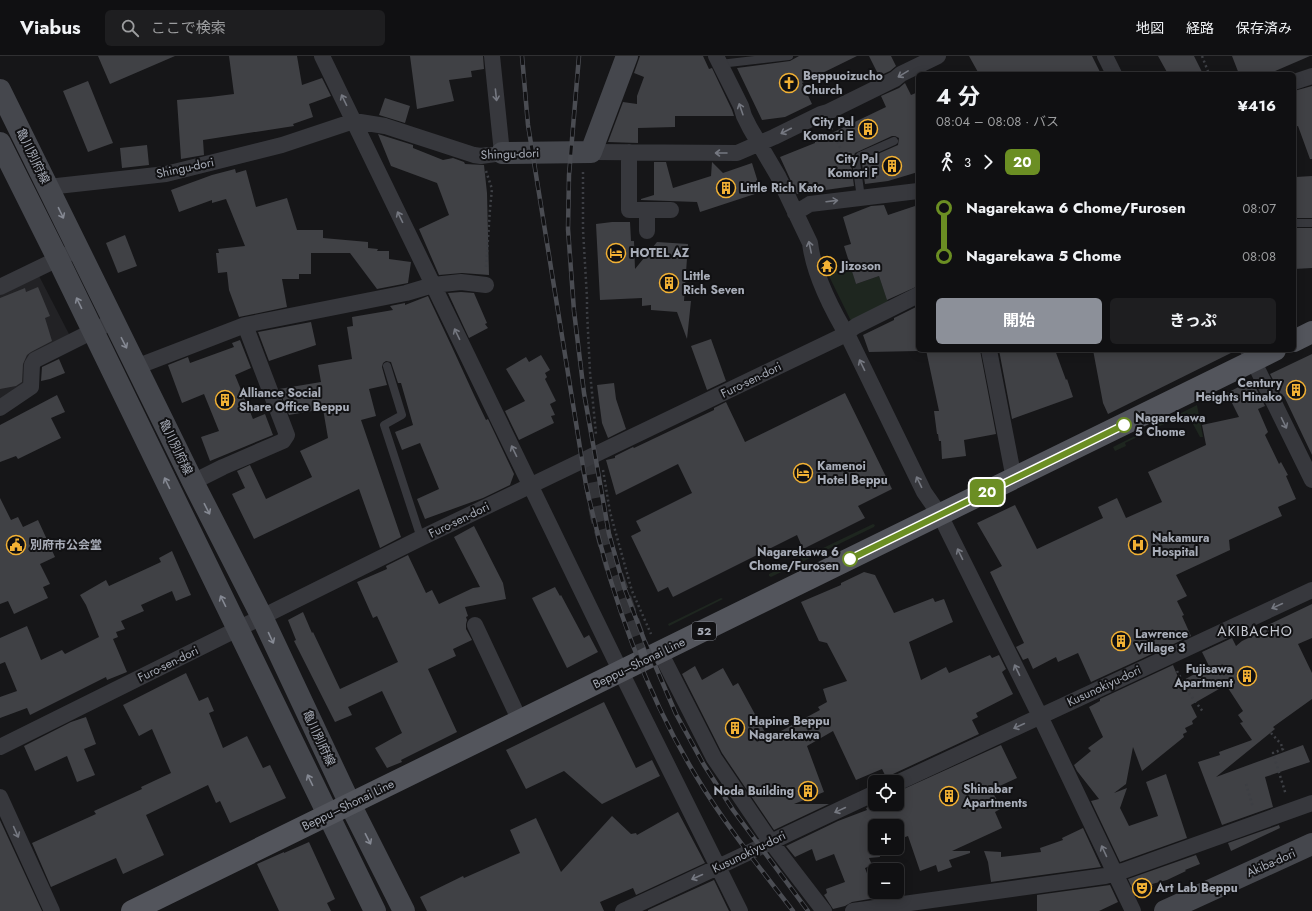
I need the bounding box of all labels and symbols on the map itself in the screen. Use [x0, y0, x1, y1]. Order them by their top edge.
place label: Beppuoizucho Church [803, 67, 883, 99]
one-way arrow [897, 70, 909, 78]
church icon: Beppuoizucho Church [778, 72, 800, 94]
one-way arrow [492, 88, 500, 101]
one-way arrow [340, 94, 347, 106]
one-way arrow [737, 103, 745, 115]
place label: City Pal Komori E [803, 113, 854, 145]
building icon: City Pal Komori E [857, 118, 879, 140]
street label: 亀川別府線 [12, 125, 54, 187]
one-way arrow [781, 128, 793, 135]
street label: Shingu-dori [480, 144, 540, 164]
one-way arrow [715, 149, 728, 157]
place label: City Pal Komori F [827, 150, 878, 182]
street label: Shingu-dori [154, 153, 216, 183]
building icon: City Pal Komori F [881, 155, 903, 177]
building icon: Little Rich Kato [715, 177, 737, 199]
place label: Little Rich Kato [740, 179, 824, 197]
one-way arrow [825, 197, 838, 205]
one-way arrow [58, 207, 65, 219]
one-way arrow [396, 211, 403, 223]
one-way arrow [806, 241, 814, 254]
hotel icon: HOTEL AZ [605, 242, 627, 264]
place label: HOTEL AZ [630, 244, 690, 262]
temple icon: Jizoson [816, 255, 838, 277]
place label: Jizoson [839, 257, 881, 275]
place label: Little Rich Seven [683, 267, 745, 299]
building icon: Little Rich Seven [658, 272, 680, 294]
one-way arrow [75, 298, 83, 310]
one-way arrow [453, 328, 460, 340]
one-way arrow [121, 336, 128, 348]
street label: Furo-sen-dori [718, 358, 784, 402]
one-way arrow [858, 360, 865, 372]
place label: Century Heights Hinako [1195, 374, 1283, 406]
building icon: Century Heights Hinako [1285, 379, 1307, 401]
place label: Alliance Social Share Office Beppu [238, 384, 350, 416]
building icon: Alliance Social Share Office Beppu [214, 389, 236, 411]
place label: Nagarekawa 5 Chome [1135, 409, 1205, 441]
street label: 亀川別府線 [155, 416, 197, 478]
one-way arrow [1281, 416, 1288, 428]
marker: Nagarekawa 5 Chome [1116, 417, 1132, 433]
one-way arrow [510, 445, 517, 457]
place label: Kamenoi Hotel Beppu [817, 457, 888, 489]
hotel icon: Kamenoi Hotel Beppu [792, 462, 814, 484]
one-way arrow [915, 477, 922, 489]
one-way arrow [163, 478, 170, 490]
line badge: 20 [969, 479, 1005, 505]
street label: Furo-sen-dori [426, 498, 492, 542]
one-way arrow [203, 503, 211, 515]
place label: Nakamura Hospital [1152, 529, 1210, 561]
public building icon: 別府市公会堂 [5, 534, 27, 556]
hospital icon: Nakamura Hospital [1127, 534, 1149, 556]
place label: 別府市公会堂 [30, 536, 102, 554]
place label: Nagarekawa 6 Chome/Furosen [749, 543, 839, 575]
one-way arrow [955, 548, 963, 560]
marker: Nagarekawa 6 Chome/Furosen [842, 551, 858, 567]
one-way arrow [219, 595, 226, 607]
one-way arrow [1271, 603, 1283, 610]
district label: AKIBACHO [1217, 621, 1293, 641]
road number: 52 [692, 622, 716, 640]
place label: Lawrence Village 3 [1134, 625, 1188, 657]
building icon: Lawrence Village 3 [1110, 630, 1132, 652]
one-way arrow [268, 632, 275, 644]
street label: Beppu–Shonai Line [590, 633, 688, 693]
street label: Furo-sen-dori [135, 642, 201, 686]
place label: Fujisawa Apartment [1173, 660, 1233, 692]
street label: Kusunokiyu-dori [1064, 661, 1144, 711]
one-way arrow [1013, 665, 1021, 677]
building icon: Fujisawa Apartment [1236, 665, 1258, 687]
street label: 亀川別府線 [298, 707, 340, 769]
place label: Hapine Beppu Nagarekawa [749, 712, 830, 744]
building icon: Hapine Beppu Nagarekawa [724, 717, 746, 739]
one-way arrow [1013, 723, 1025, 730]
street label: Beppu–Shonai Line [299, 775, 397, 835]
one-way arrow [306, 775, 314, 787]
building icon: Noda Building [797, 780, 819, 802]
place label: Shinabar Apartments [962, 780, 1028, 812]
place label: Noda Building [714, 782, 794, 800]
building icon: Shinabar Apartments [938, 785, 960, 807]
one-way arrow [834, 807, 846, 814]
one-way arrow [13, 826, 20, 838]
street label: Kusunokiyu-dori [709, 826, 789, 878]
one-way arrow [364, 833, 372, 845]
street label: Akiba-dori [1244, 844, 1298, 882]
one-way arrow [1100, 845, 1107, 857]
one-way arrow [691, 874, 703, 881]
theatre icon: Art Lab Beppu [1131, 877, 1153, 899]
place label: Art Lab Beppu [1155, 879, 1238, 897]

